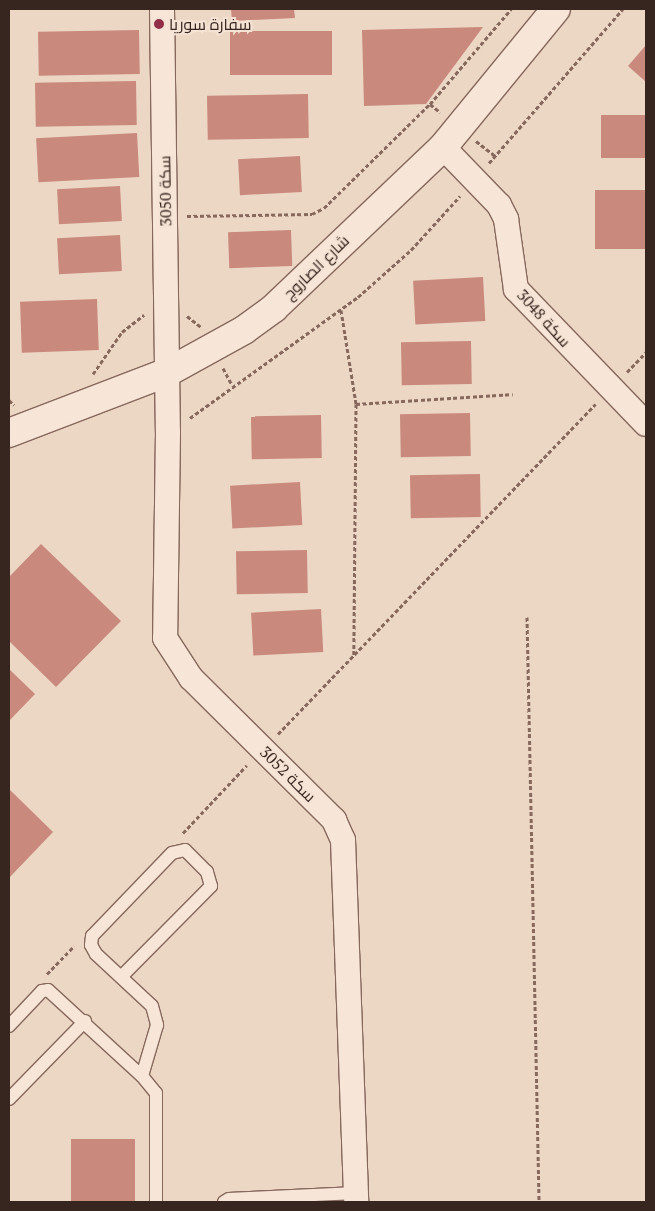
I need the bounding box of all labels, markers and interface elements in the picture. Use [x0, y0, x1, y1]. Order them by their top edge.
place label: سفارة سوريا [169, 14, 252, 34]
marker: سفارة سوريا [153, 18, 165, 30]
street label: سكة 3050 [155, 155, 175, 227]
street label: شارع الصاروج [279, 231, 353, 303]
street label: سكة 3048 [513, 285, 575, 351]
street label: سكة 3052 [256, 742, 320, 806]

